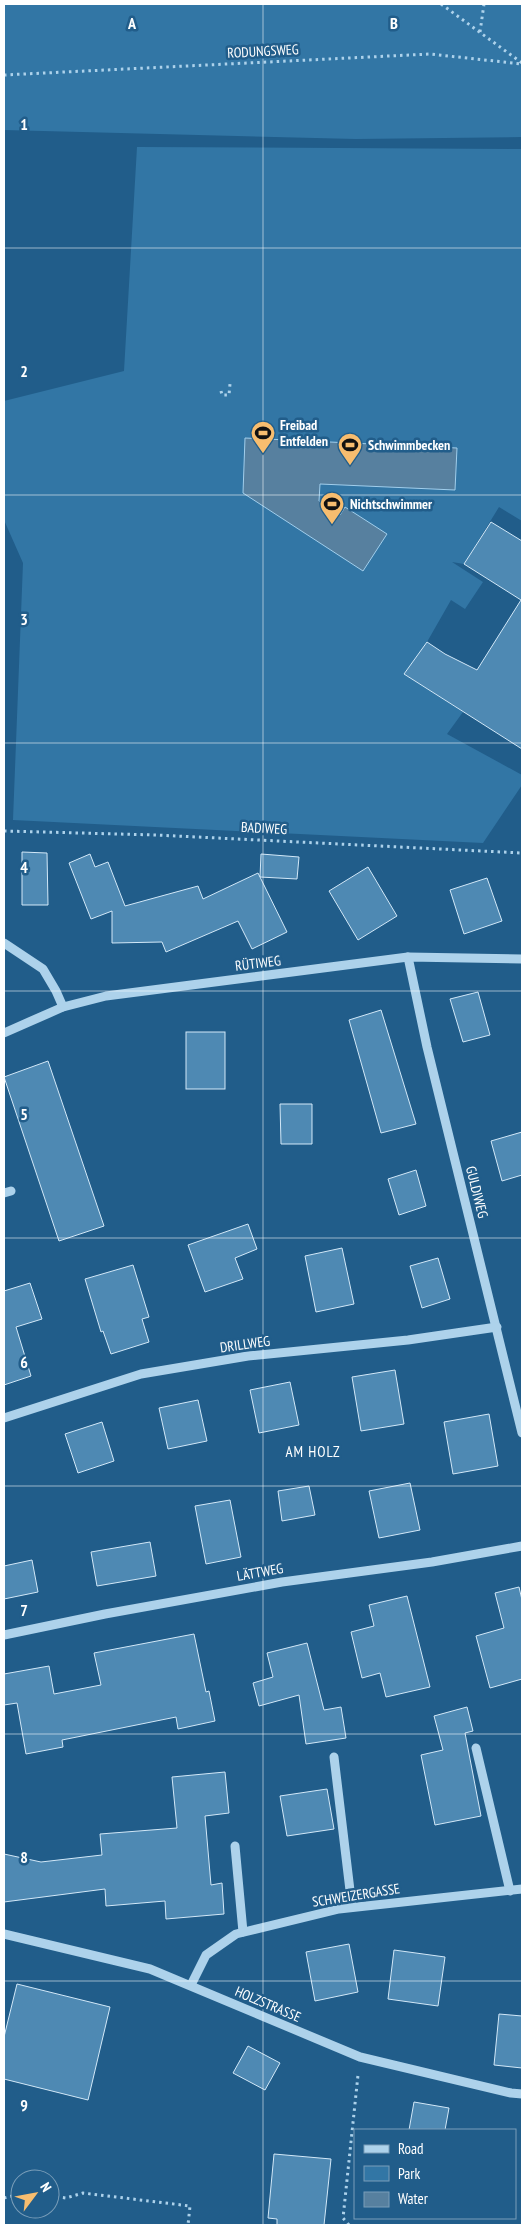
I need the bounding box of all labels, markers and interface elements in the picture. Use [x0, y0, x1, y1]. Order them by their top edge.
text: A [127, 13, 137, 33]
text: B [390, 13, 398, 33]
street label: RODUNGSWEG [227, 40, 299, 62]
text: 1 [20, 114, 28, 134]
text: 2 [20, 361, 28, 381]
place label: Freibad Entfelden [280, 416, 328, 450]
sports icon: Freibad Entfelden [250, 420, 276, 454]
sports icon: Schwimmbecken [337, 432, 363, 466]
place label: Schwimmbecken [368, 436, 450, 454]
sports icon: Nichtschwimmer [319, 491, 345, 525]
place label: Nichtschwimmer [350, 495, 433, 513]
text: 3 [20, 609, 28, 629]
street label: BADIWEG [240, 818, 288, 838]
text: 4 [20, 857, 28, 877]
street label: RÜTIWEG [234, 951, 282, 975]
text: 5 [20, 1104, 28, 1124]
street label: GULDIWEG [462, 1164, 492, 1220]
street label: DRILLWEG [219, 1332, 271, 1356]
text: 6 [20, 1352, 28, 1372]
district label: AM HOLZ [285, 1442, 341, 1461]
street label: LÄTTWEG [235, 1559, 285, 1585]
text: 7 [20, 1600, 28, 1620]
text: 8 [20, 1847, 28, 1867]
street label: SCHWEIZERGASSE [311, 1879, 401, 1911]
street label: HOLZSTRASSE [232, 1982, 304, 2026]
text: 9 [20, 2095, 28, 2115]
legend [354, 2129, 516, 2219]
text: Road [398, 2139, 424, 2158]
text: Park [398, 2164, 420, 2183]
north arrow [10, 2169, 60, 2219]
text: N [36, 2179, 56, 2195]
text: Water [398, 2189, 429, 2208]

